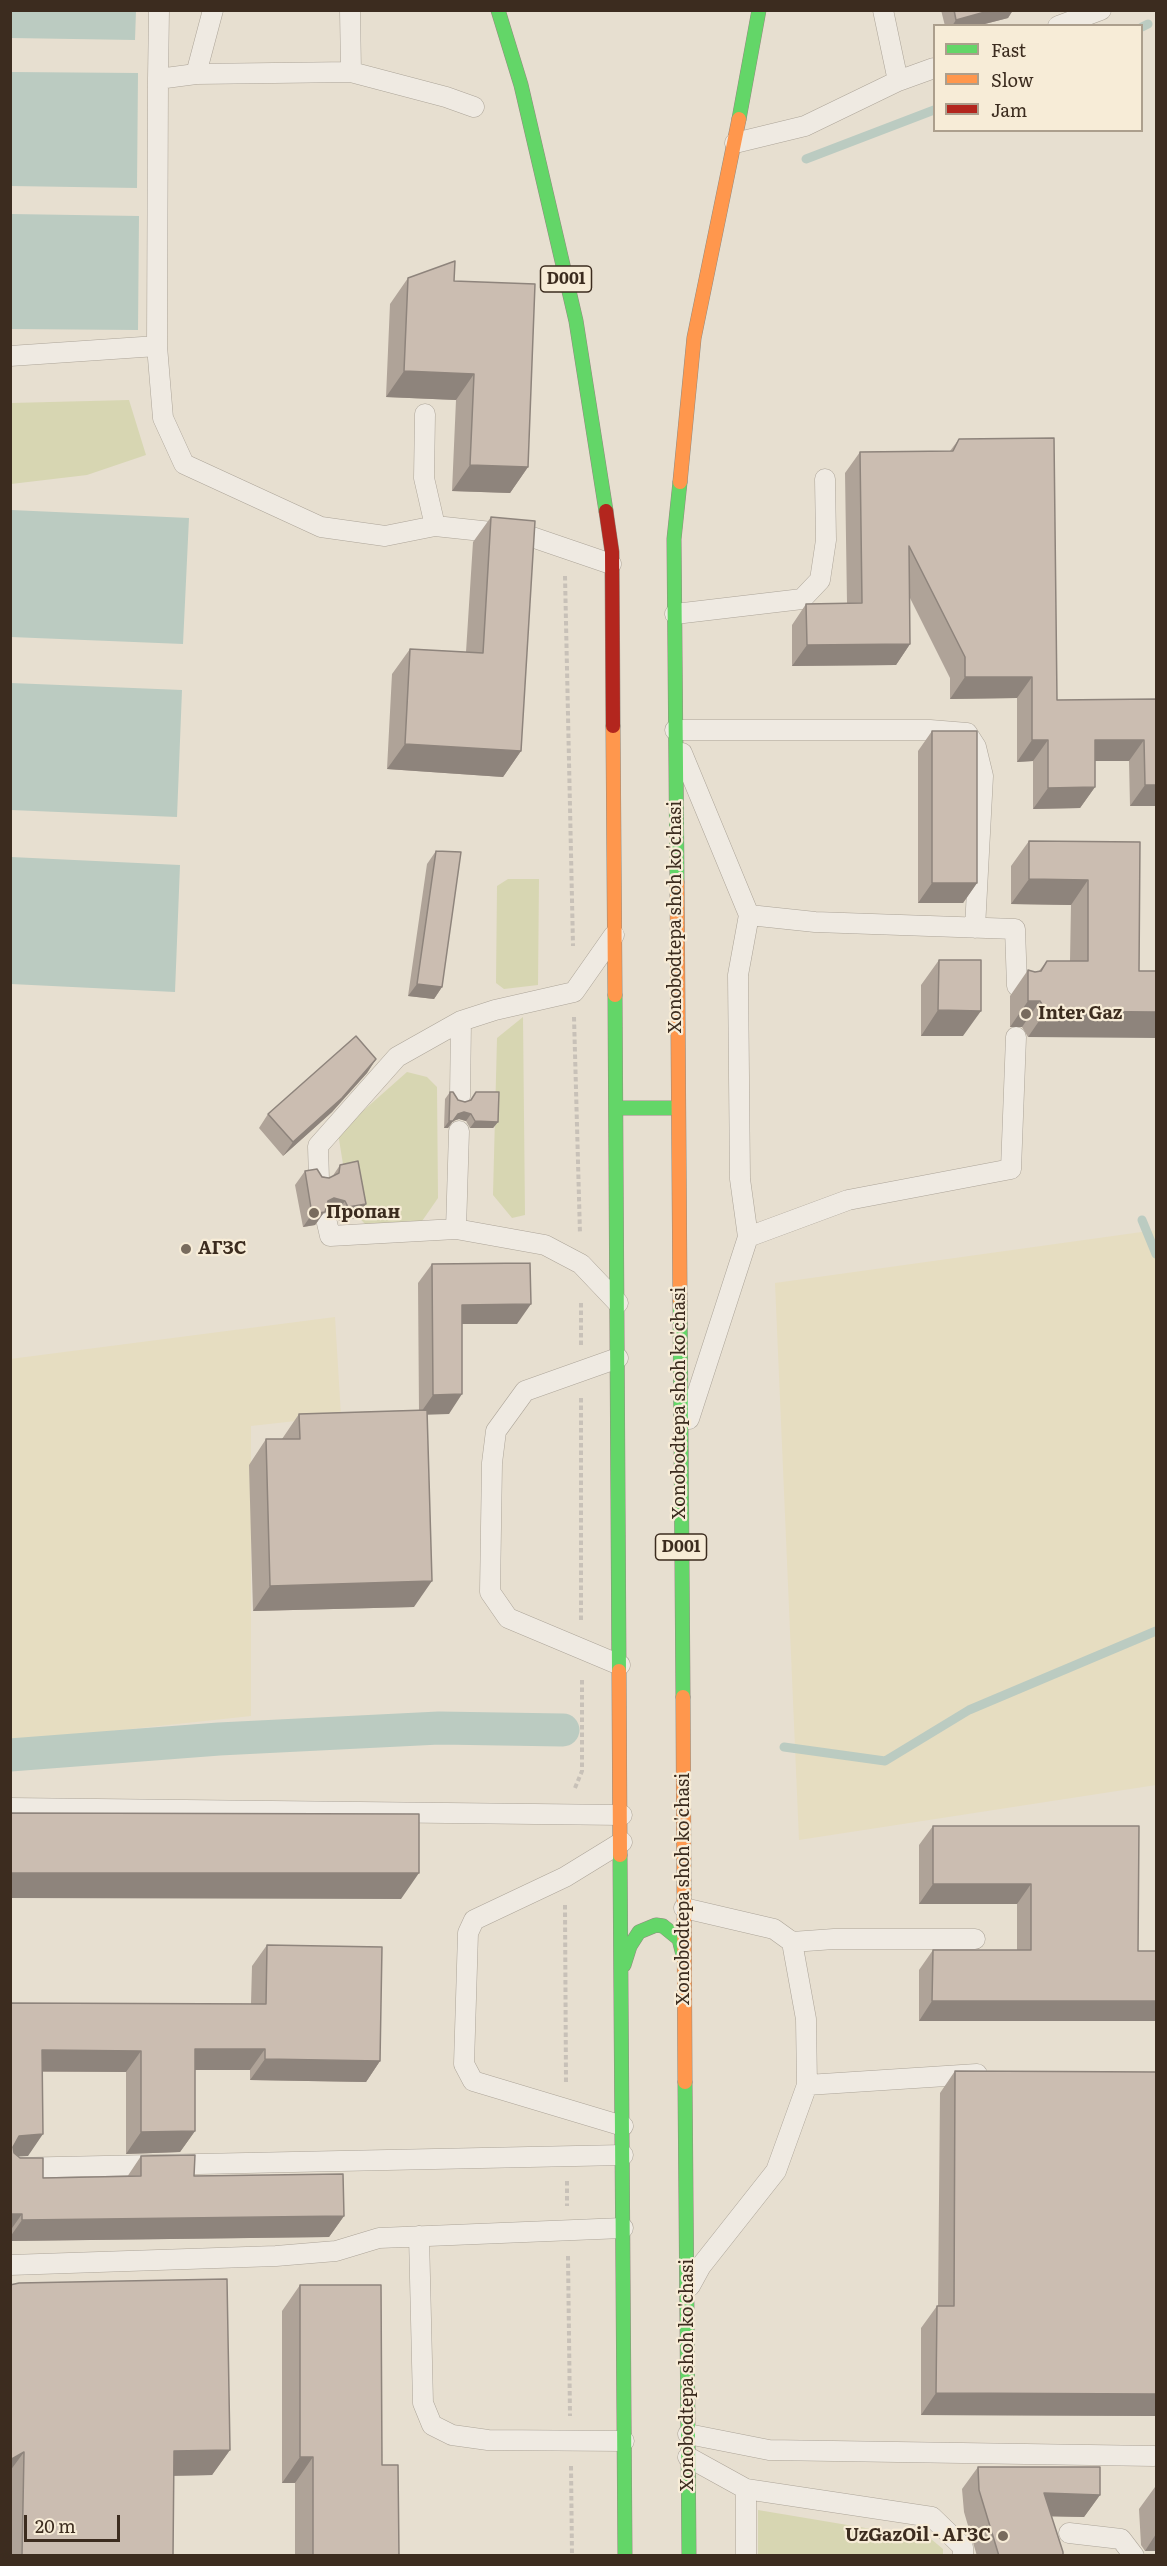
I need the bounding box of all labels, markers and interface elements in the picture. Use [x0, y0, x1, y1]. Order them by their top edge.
legend [933, 24, 1143, 132]
text: Fast [991, 36, 1026, 63]
text: Slow [991, 66, 1033, 93]
text: Jam [991, 96, 1027, 123]
road number: D001 [540, 266, 592, 292]
street label: Xonobodtepa shoh ko'chasi [665, 801, 687, 1033]
place label: Inter Gaz [1038, 1003, 1122, 1025]
marker: Inter Gaz [1019, 1007, 1033, 1021]
place label: Пропан [326, 1202, 400, 1224]
marker: Пропан [307, 1206, 321, 1220]
place label: АГЗС [198, 1238, 247, 1260]
marker: АГЗС [179, 1242, 193, 1256]
street label: Xonobodtepa shoh ko'chasi [669, 1287, 691, 1519]
road number: D001 [656, 1534, 706, 1560]
street label: Xonobodtepa shoh ko'chasi [673, 1773, 695, 2005]
street label: Xonobodtepa shoh ko'chasi [677, 2259, 699, 2491]
scale bar [27, 2503, 123, 2541]
text: 20 m [35, 2512, 76, 2539]
place label: UzGazOil - АГЗС [845, 2525, 991, 2547]
marker: UzGazOil - АГЗС [996, 2529, 1010, 2543]

